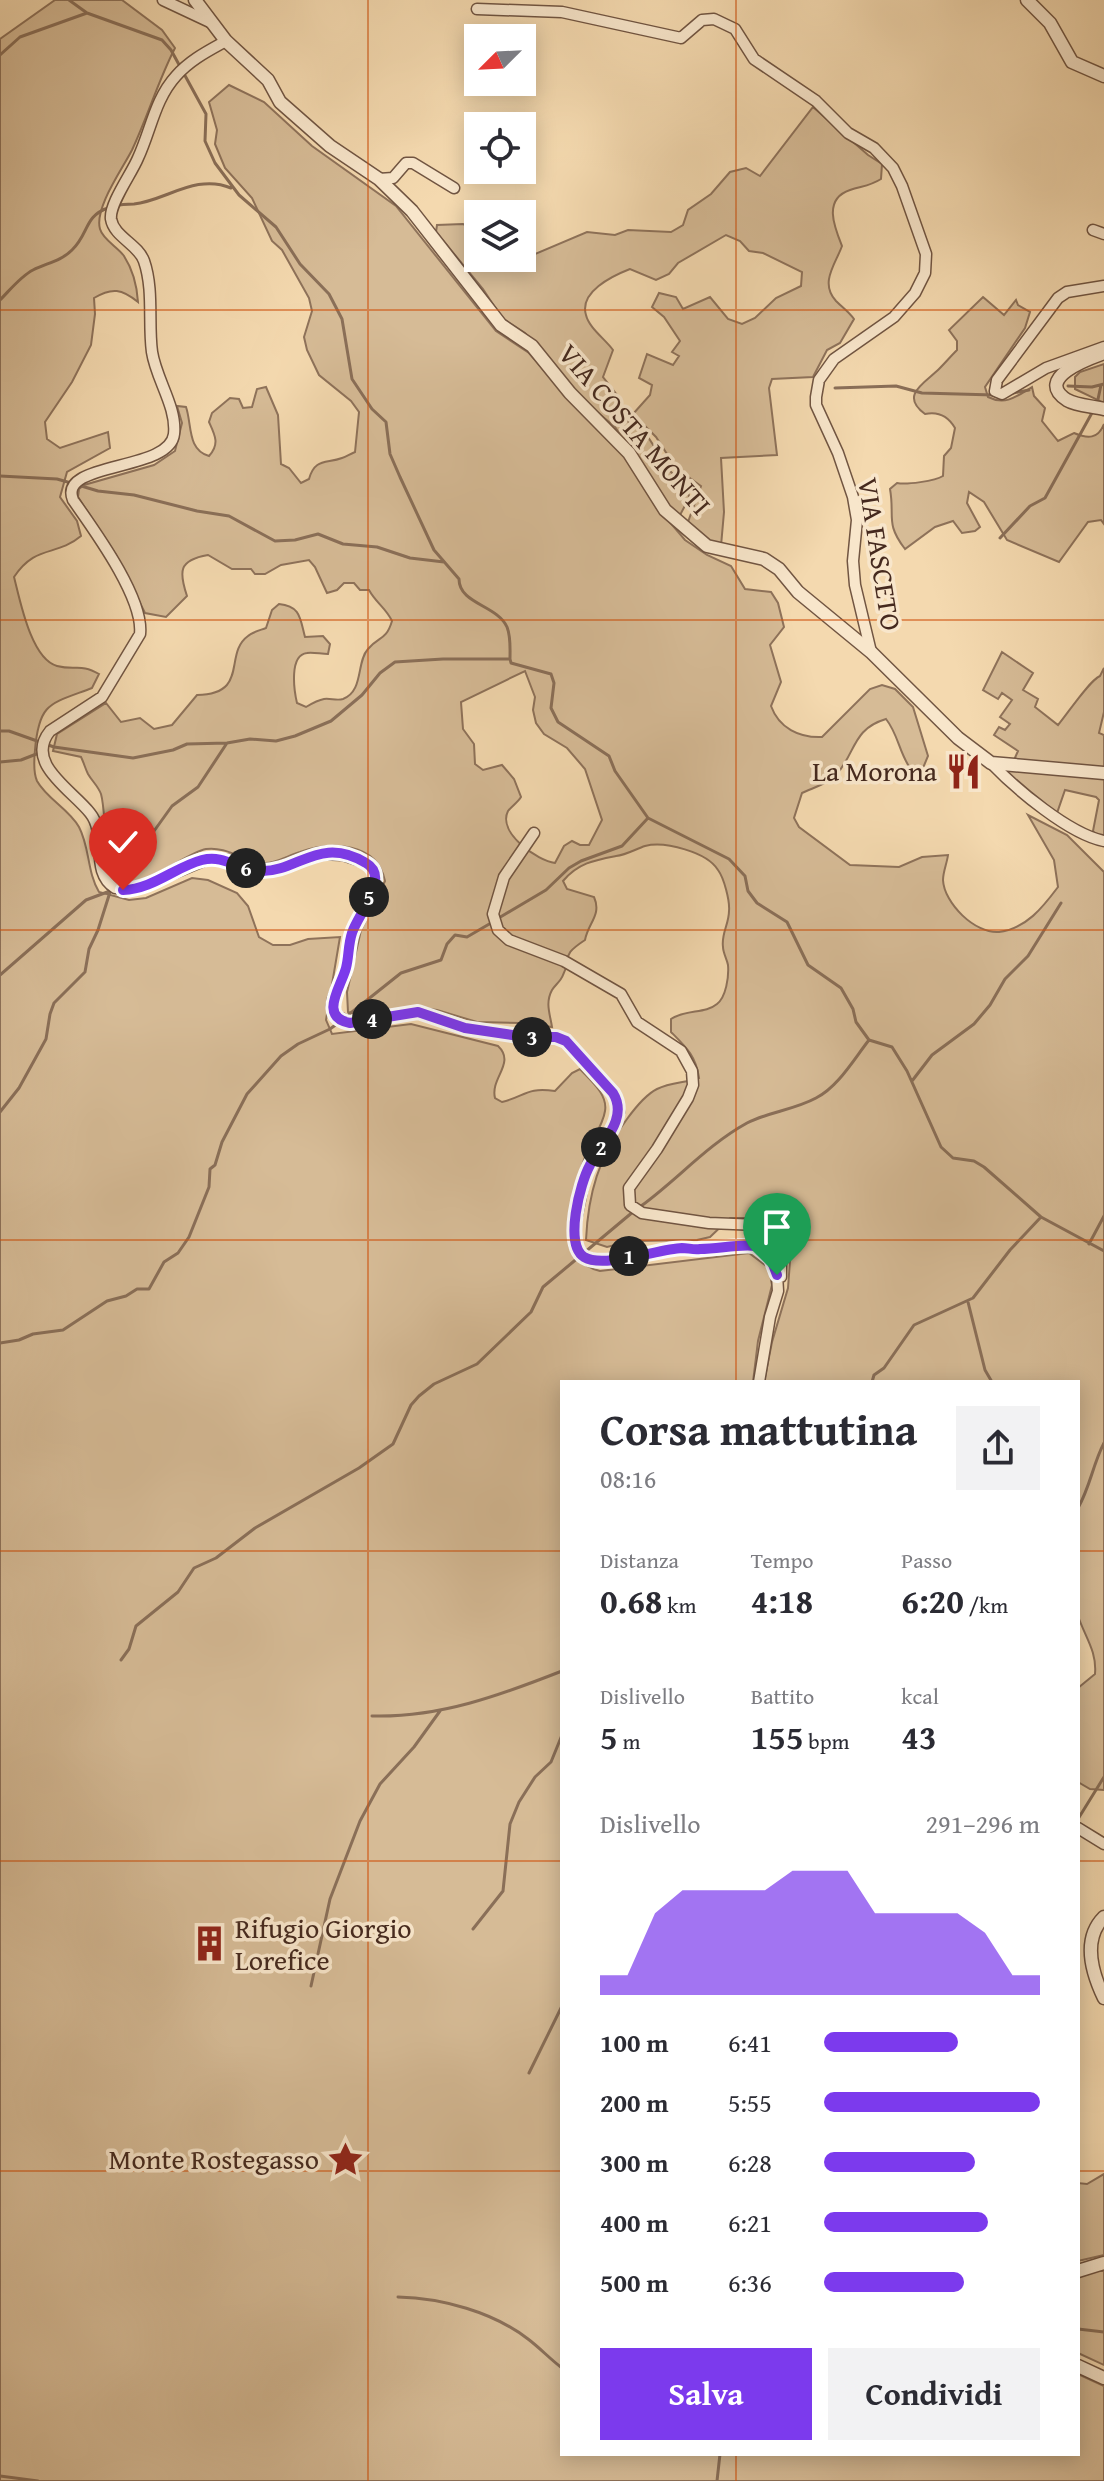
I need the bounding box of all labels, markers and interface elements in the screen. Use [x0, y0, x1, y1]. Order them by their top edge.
north arrow [464, 24, 536, 96]
map controls [464, 24, 536, 272]
button: locate [464, 112, 536, 184]
button: layers [464, 200, 536, 272]
street label: VIA COSTA MONTI [549, 334, 722, 524]
street label: VIA FASCETO [848, 474, 913, 633]
place label: La Morona [812, 750, 938, 791]
restaurant icon: La Morona [944, 752, 982, 790]
pin [89, 808, 157, 890]
icon: check [101, 820, 145, 864]
pin: 6 [226, 848, 266, 888]
text: 6 [240, 852, 252, 884]
pin: 5 [349, 877, 389, 917]
text: 5 [363, 881, 375, 913]
pin: 4 [352, 999, 392, 1039]
text: 4 [366, 1003, 378, 1035]
pin: 3 [512, 1017, 552, 1057]
text: 3 [526, 1021, 538, 1053]
pin: 2 [581, 1127, 621, 1167]
text: 2 [595, 1131, 607, 1163]
pin [743, 1193, 811, 1275]
icon: arrive [755, 1205, 799, 1249]
pin: 1 [609, 1236, 649, 1276]
text: 1 [623, 1240, 635, 1272]
text: Corsa mattutina [600, 1397, 917, 1461]
button: share [956, 1406, 1040, 1490]
text: 08:16 [600, 1459, 656, 1498]
text: Distanza [600, 1544, 679, 1576]
text: Tempo [751, 1544, 814, 1576]
text: Passo [901, 1544, 952, 1576]
text: 0.68 [600, 1576, 662, 1625]
text: 4:18 [751, 1576, 813, 1625]
text: 6:20 [901, 1576, 964, 1625]
text: km [662, 1589, 696, 1621]
text: /km [964, 1589, 1008, 1621]
text: Dislivello [600, 1680, 685, 1712]
text: Battito [751, 1680, 814, 1712]
text: kcal [901, 1680, 939, 1712]
text: 5 [600, 1712, 618, 1761]
text: 155 [751, 1712, 804, 1761]
text: 43 [901, 1712, 937, 1761]
text: m [618, 1725, 640, 1757]
text: bpm [804, 1725, 850, 1757]
text: Dislivello [600, 1804, 700, 1843]
text: 291–296 m [926, 1804, 1040, 1843]
place label: Rifugio Giorgio Lorefice [235, 1907, 412, 1980]
building icon: Rifugio Giorgio Lorefice [190, 1925, 228, 1963]
text: 100 m [600, 2023, 668, 2062]
text: 6:41 [728, 2023, 772, 2062]
text: 200 m [600, 2083, 668, 2122]
text: 5:55 [728, 2083, 772, 2122]
place label: Monte Rostegasso [109, 2138, 319, 2179]
place icon: Monte Rostegasso [326, 2140, 364, 2178]
text: 300 m [600, 2143, 668, 2182]
text: 6:28 [728, 2143, 772, 2182]
text: 400 m [600, 2203, 668, 2242]
text: 6:21 [728, 2203, 772, 2242]
text: 500 m [600, 2263, 668, 2302]
text: 6:36 [728, 2263, 772, 2302]
button: Salva [600, 2348, 812, 2440]
button: Condividi [828, 2348, 1040, 2440]

